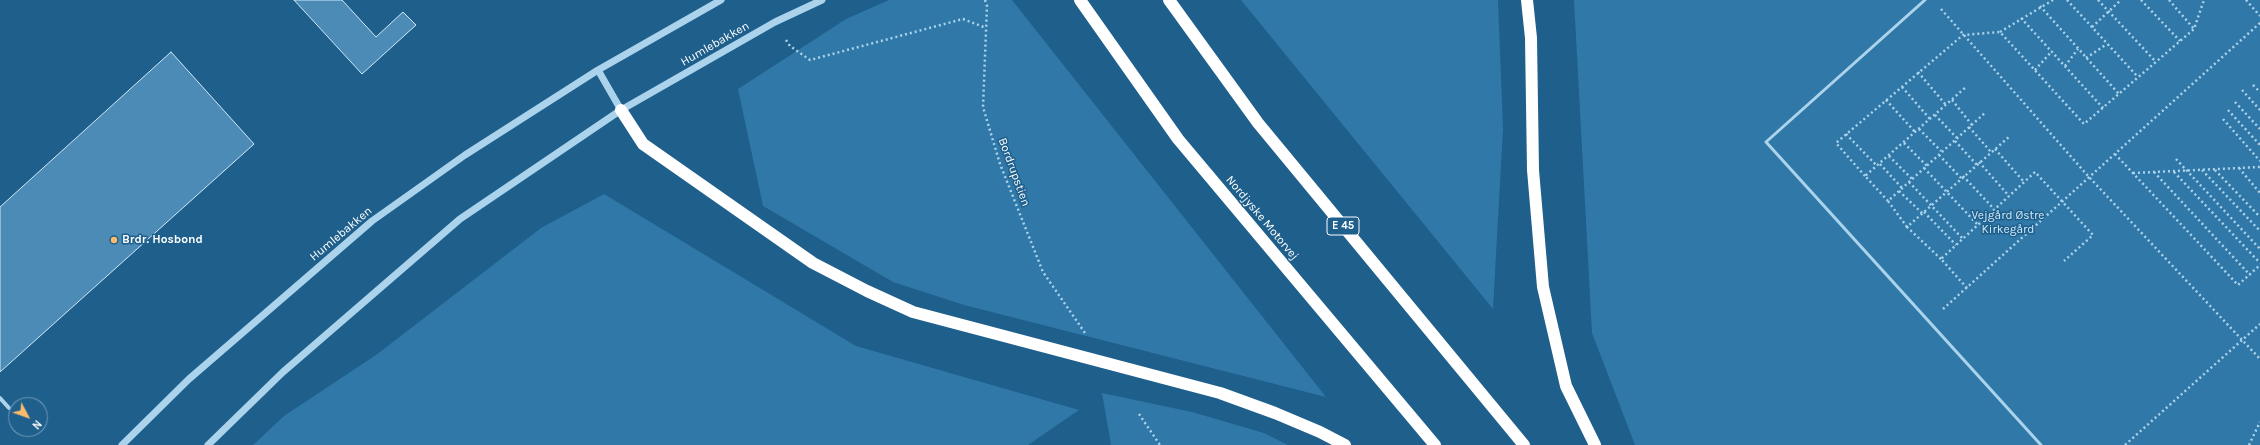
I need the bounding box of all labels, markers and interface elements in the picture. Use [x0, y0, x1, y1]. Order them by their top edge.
street label: Humlebakken [678, 19, 752, 69]
street label: Bordrupstien [995, 136, 1033, 208]
street label: Nordjyske Motorvej [1223, 173, 1301, 263]
street label: Humlebakken [307, 204, 375, 264]
park label: Vejgård Østre Kirkegård [1971, 209, 2045, 237]
road number: E 45 [1327, 217, 1359, 235]
place label: Brdr. Hosbond [122, 233, 203, 247]
marker: Brdr. Hosbond [109, 235, 119, 245]
north arrow [8, 397, 48, 437]
text: N [29, 417, 44, 432]

